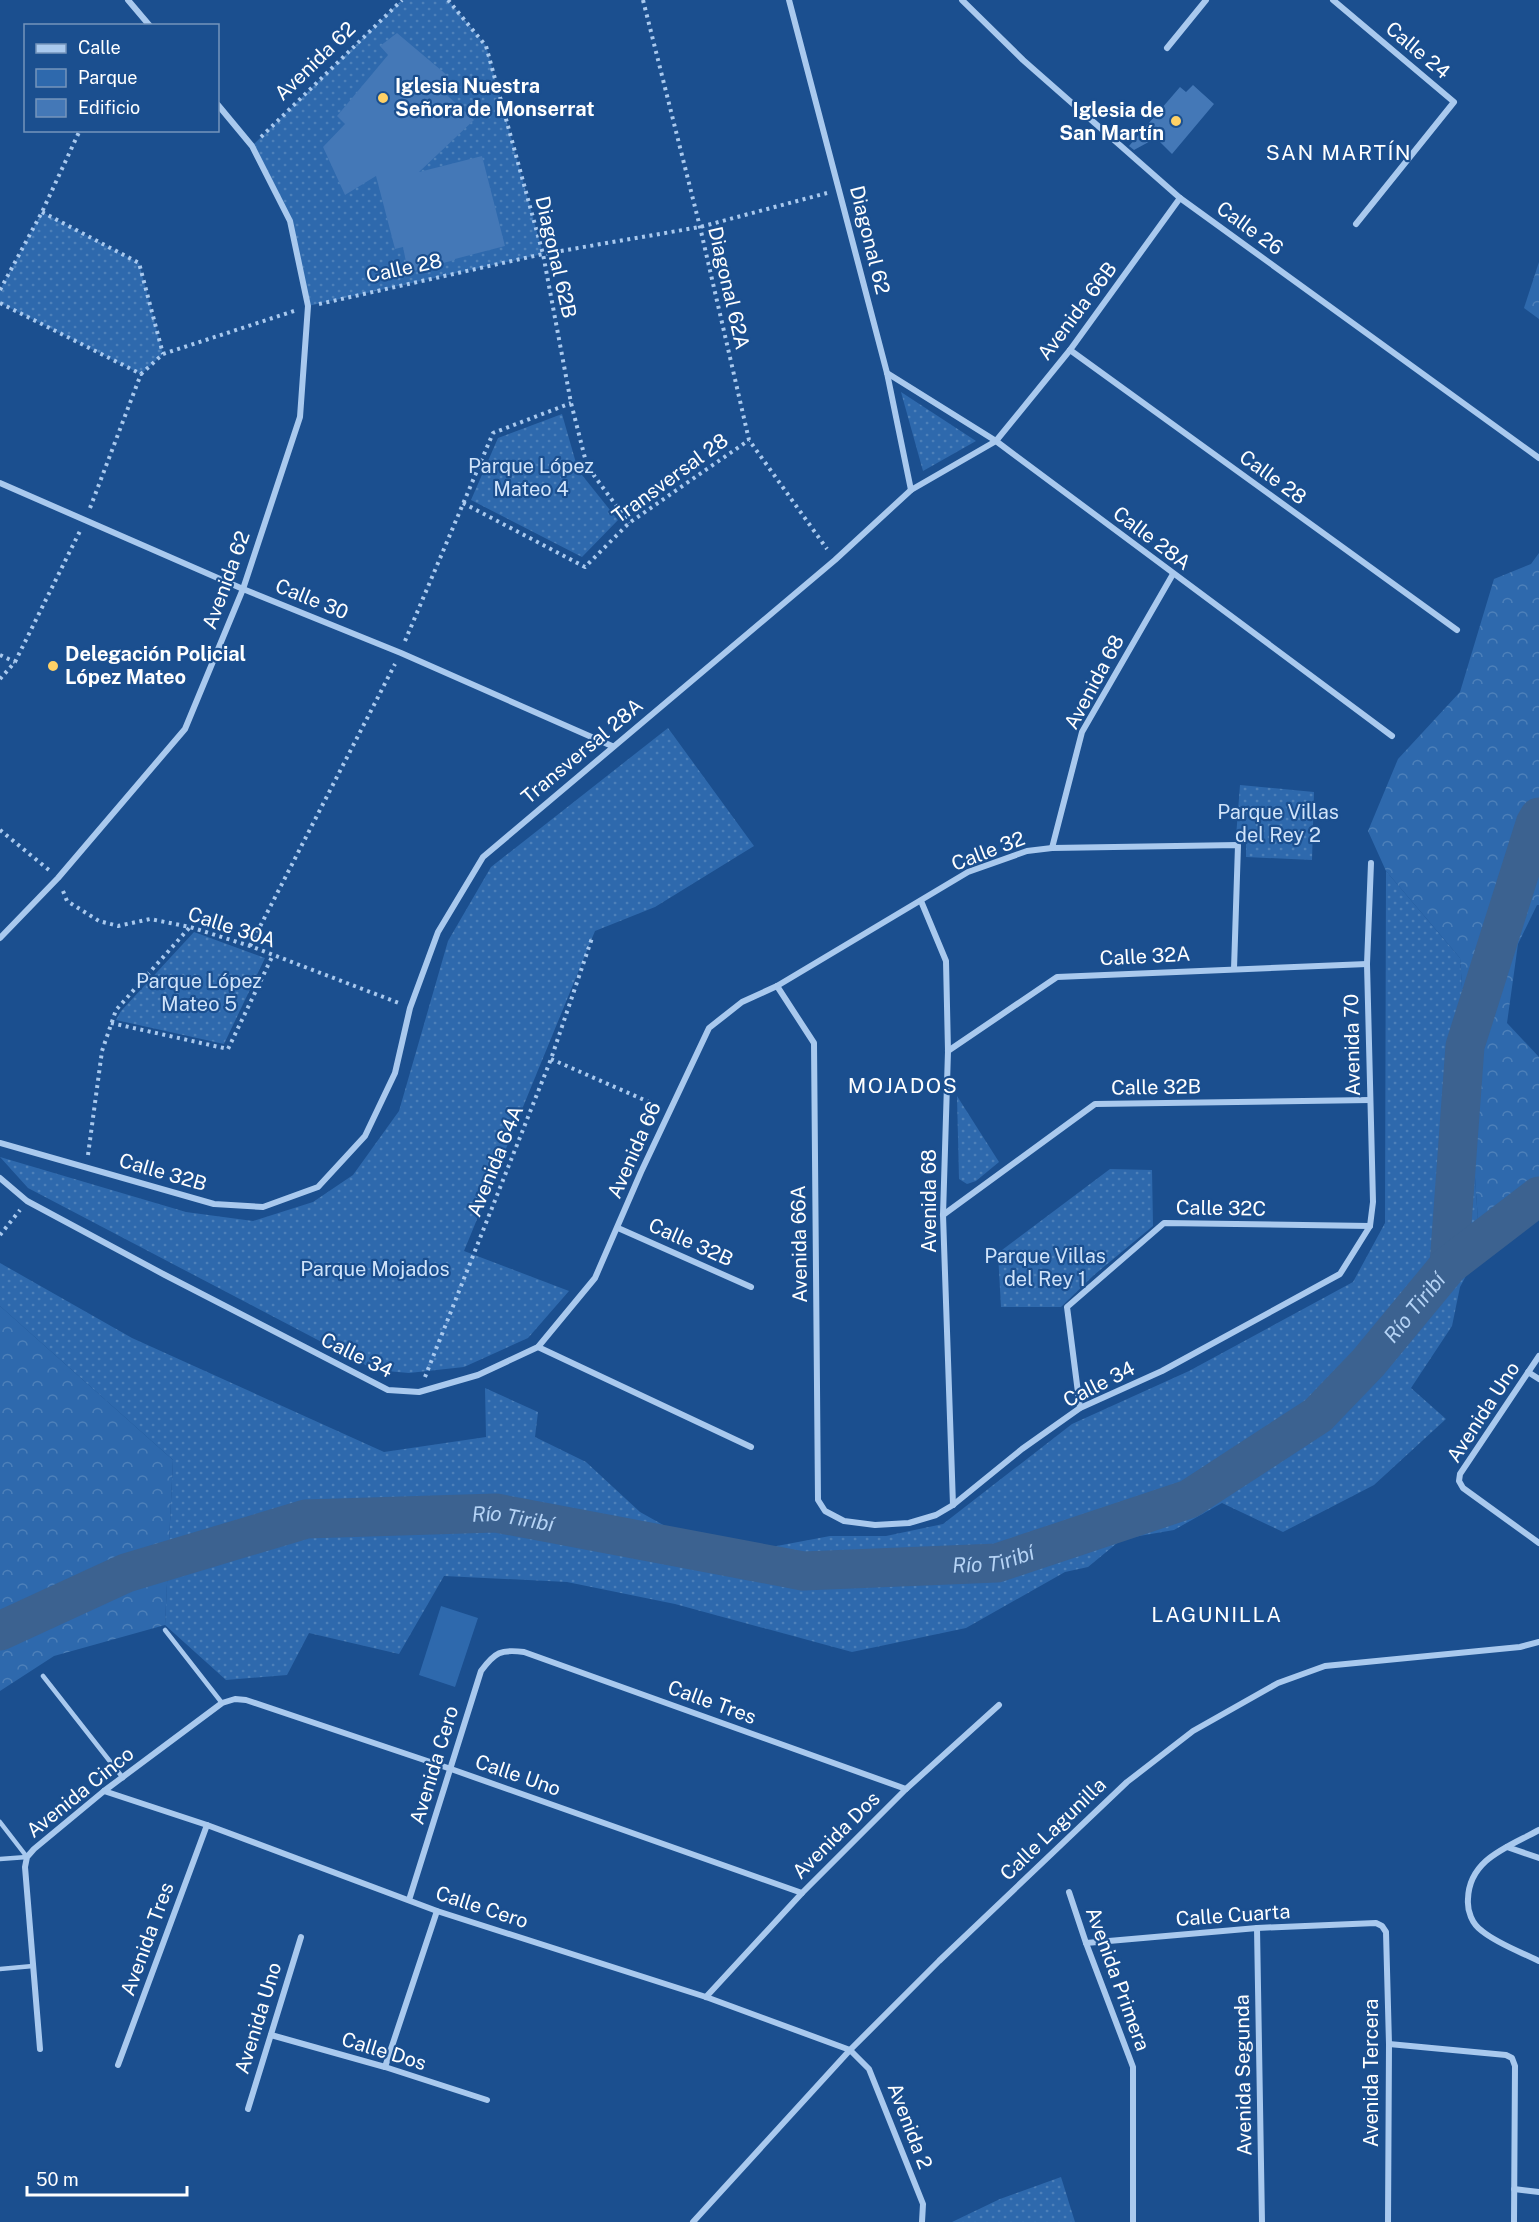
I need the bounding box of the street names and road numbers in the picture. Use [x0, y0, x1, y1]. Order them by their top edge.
street label: Calle 24 [1381, 16, 1455, 84]
street label: Avenida 62 [270, 17, 360, 105]
street label: Diagonal 62 [845, 183, 895, 297]
street label: Diagonal 62B [530, 194, 582, 320]
street label: Calle 26 [1212, 196, 1288, 260]
street label: Diagonal 62A [703, 224, 755, 352]
street label: Calle 28 [364, 248, 444, 288]
street label: Avenida 66B [1032, 257, 1122, 365]
street label: Transversal 28 [607, 428, 733, 528]
street label: Calle 28 [1235, 445, 1311, 509]
street label: Calle 28A [1108, 501, 1196, 575]
street label: Avenida 62 [197, 528, 255, 632]
street label: Calle 30 [272, 573, 352, 625]
street label: Avenida 68 [1059, 631, 1129, 733]
street label: Transversal 28A [516, 693, 648, 809]
street label: Calle 32 [948, 826, 1028, 876]
street label: Calle 30A [185, 902, 279, 952]
street label: Calle 32A [1099, 942, 1191, 970]
street label: Avenida 70 [1339, 994, 1365, 1096]
street label: Calle 32B [1111, 1074, 1201, 1100]
street label: Avenida 66 [602, 1098, 666, 1202]
street label: Avenida 64A [462, 1102, 528, 1220]
street label: Calle 32B [116, 1148, 210, 1196]
street label: Avenida 68 [917, 1149, 941, 1253]
street label: Avenida 66A [786, 1185, 812, 1303]
street label: Calle 32C [1176, 1195, 1266, 1221]
street label: Calle 32B [645, 1213, 737, 1271]
street label: Calle 34 [317, 1327, 397, 1383]
street label: Calle 34 [1059, 1356, 1139, 1412]
street label: Avenida Uno [1442, 1357, 1524, 1467]
street label: Calle Tres [665, 1675, 759, 1729]
street label: Avenida Cero [405, 1703, 463, 1827]
street label: Avenida Cinco [22, 1741, 138, 1843]
street label: Calle Uno [472, 1749, 564, 1801]
street label: Calle Lagunilla [995, 1773, 1111, 1885]
street label: Avenida Dos [787, 1786, 885, 1884]
street label: Avenida Tres [115, 1879, 179, 1999]
street label: Calle Cero [433, 1881, 531, 1933]
street label: Calle Cuarta [1175, 1899, 1291, 1931]
street label: Avenida Primera [1081, 1904, 1155, 2054]
street label: Avenida Uno [230, 1959, 286, 2077]
street label: Avenida Segunda [1230, 1994, 1256, 2156]
street label: Avenida Tercera [1359, 1999, 1383, 2147]
street label: Calle Dos [339, 2027, 429, 2075]
street label: Avenida 2 [883, 2079, 937, 2173]

